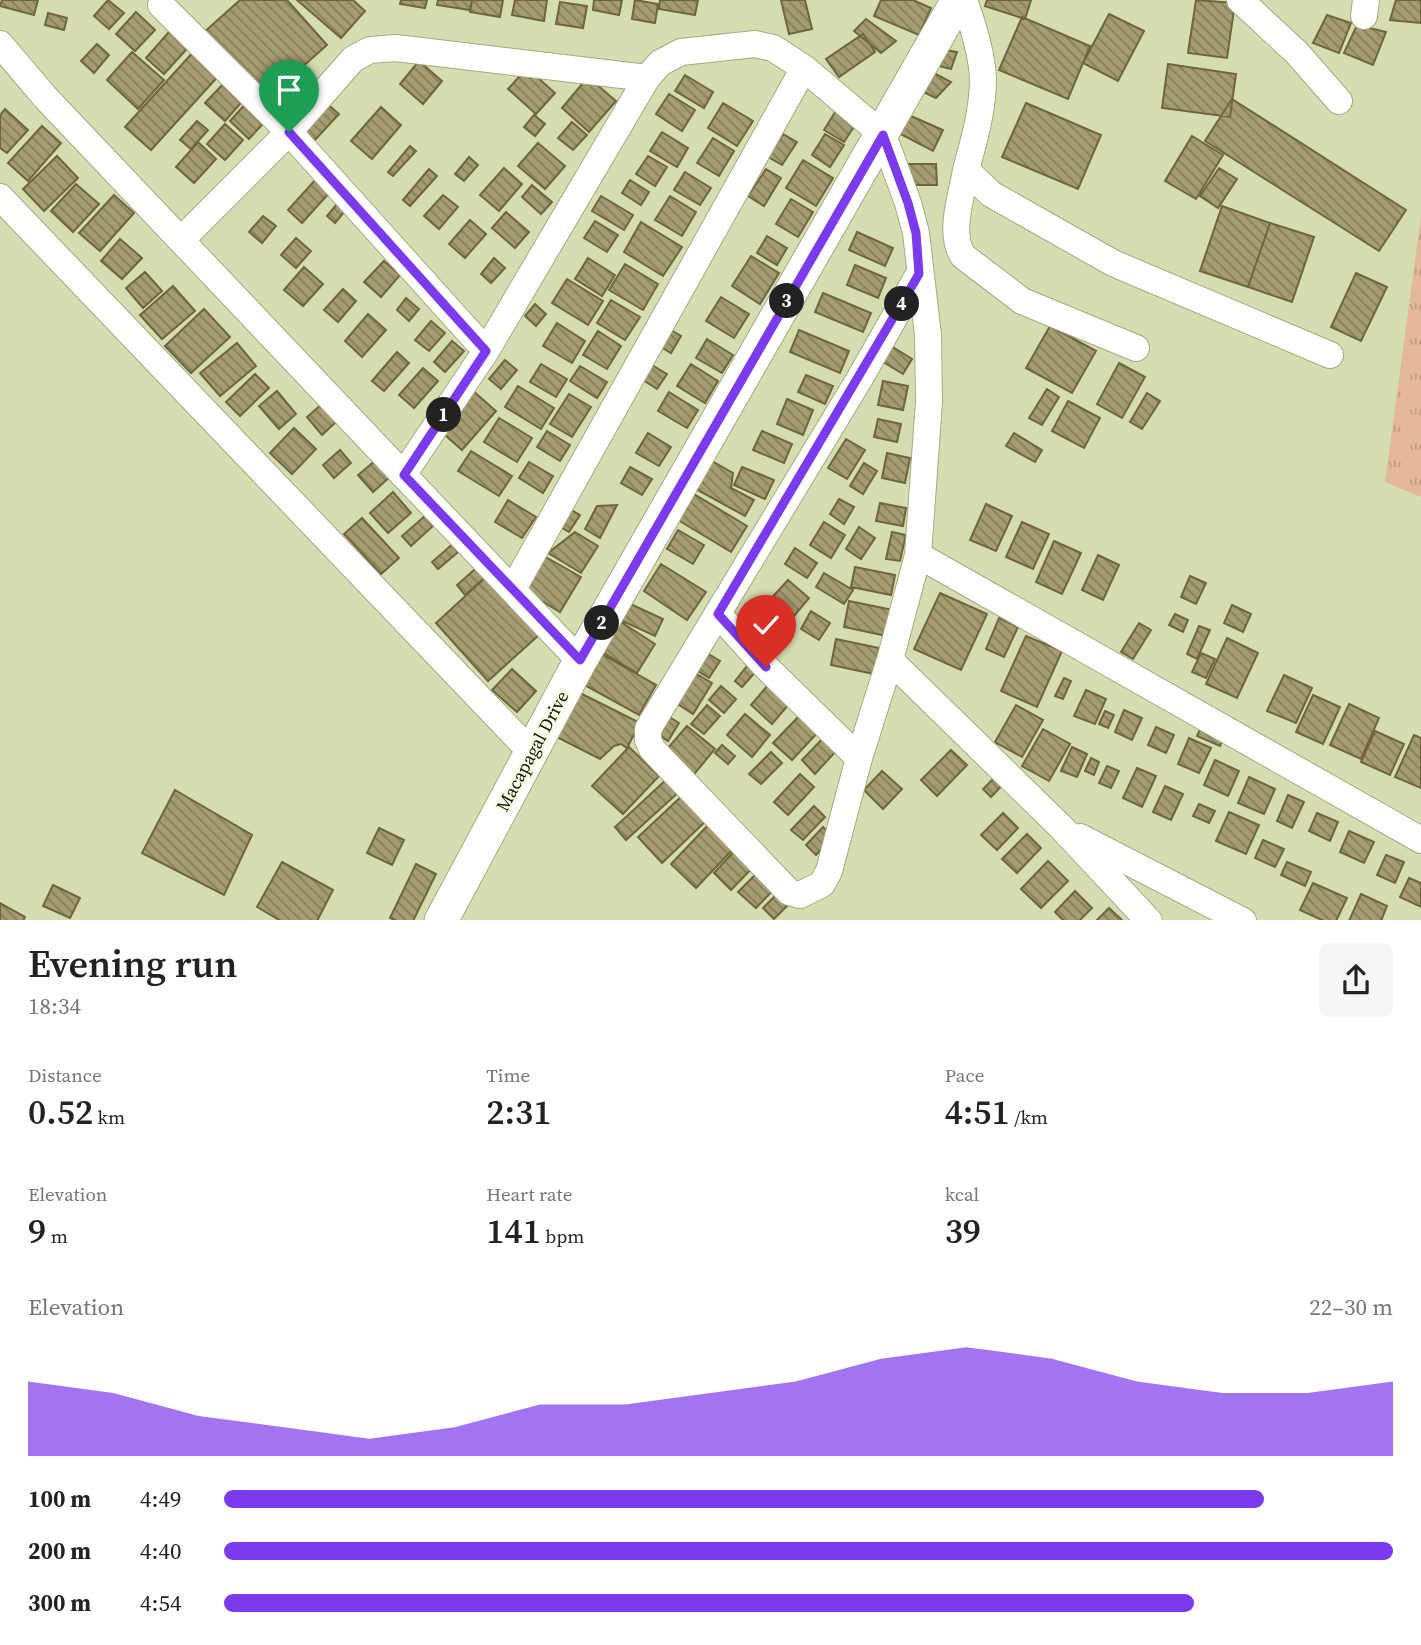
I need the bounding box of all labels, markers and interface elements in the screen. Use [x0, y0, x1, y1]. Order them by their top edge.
pin [259, 60, 319, 132]
icon: arrive [270, 71, 308, 109]
pin: 3 [770, 284, 804, 318]
pin: 4 [884, 286, 920, 322]
text: 3 [781, 287, 792, 313]
text: 4 [896, 290, 907, 316]
pin: 1 [426, 398, 462, 432]
text: 1 [438, 401, 449, 427]
pin [736, 595, 796, 667]
pin: 2 [584, 606, 620, 640]
icon: check [747, 606, 785, 644]
text: 2 [596, 609, 607, 635]
street label: Macapagal Drive [490, 686, 574, 816]
text: Evening run [28, 938, 237, 990]
button: share [1319, 943, 1393, 1017]
text: 18:34 [28, 990, 81, 1022]
text: Distance [28, 1062, 102, 1088]
text: Time [486, 1062, 530, 1088]
text: Pace [945, 1062, 984, 1088]
text: 0.52 [28, 1088, 93, 1136]
text: 2:31 [486, 1088, 551, 1136]
text: 4:51 [945, 1088, 1010, 1136]
text: km [93, 1104, 125, 1130]
text: /km [1010, 1104, 1048, 1130]
text: Elevation [28, 1181, 107, 1207]
text: Heart rate [486, 1181, 572, 1207]
text: kcal [945, 1181, 979, 1207]
text: 9 [28, 1207, 46, 1255]
text: 141 [486, 1207, 541, 1255]
text: 39 [945, 1207, 981, 1255]
text: m [46, 1223, 68, 1249]
text: bpm [541, 1223, 584, 1249]
text: Elevation [28, 1291, 124, 1323]
text: 22–30 m [1309, 1291, 1393, 1323]
text: 100 m [28, 1483, 91, 1515]
text: 4:49 [140, 1483, 181, 1515]
text: 200 m [28, 1535, 91, 1567]
text: 4:40 [140, 1535, 181, 1567]
text: 300 m [28, 1587, 91, 1619]
text: 4:54 [140, 1587, 181, 1619]

